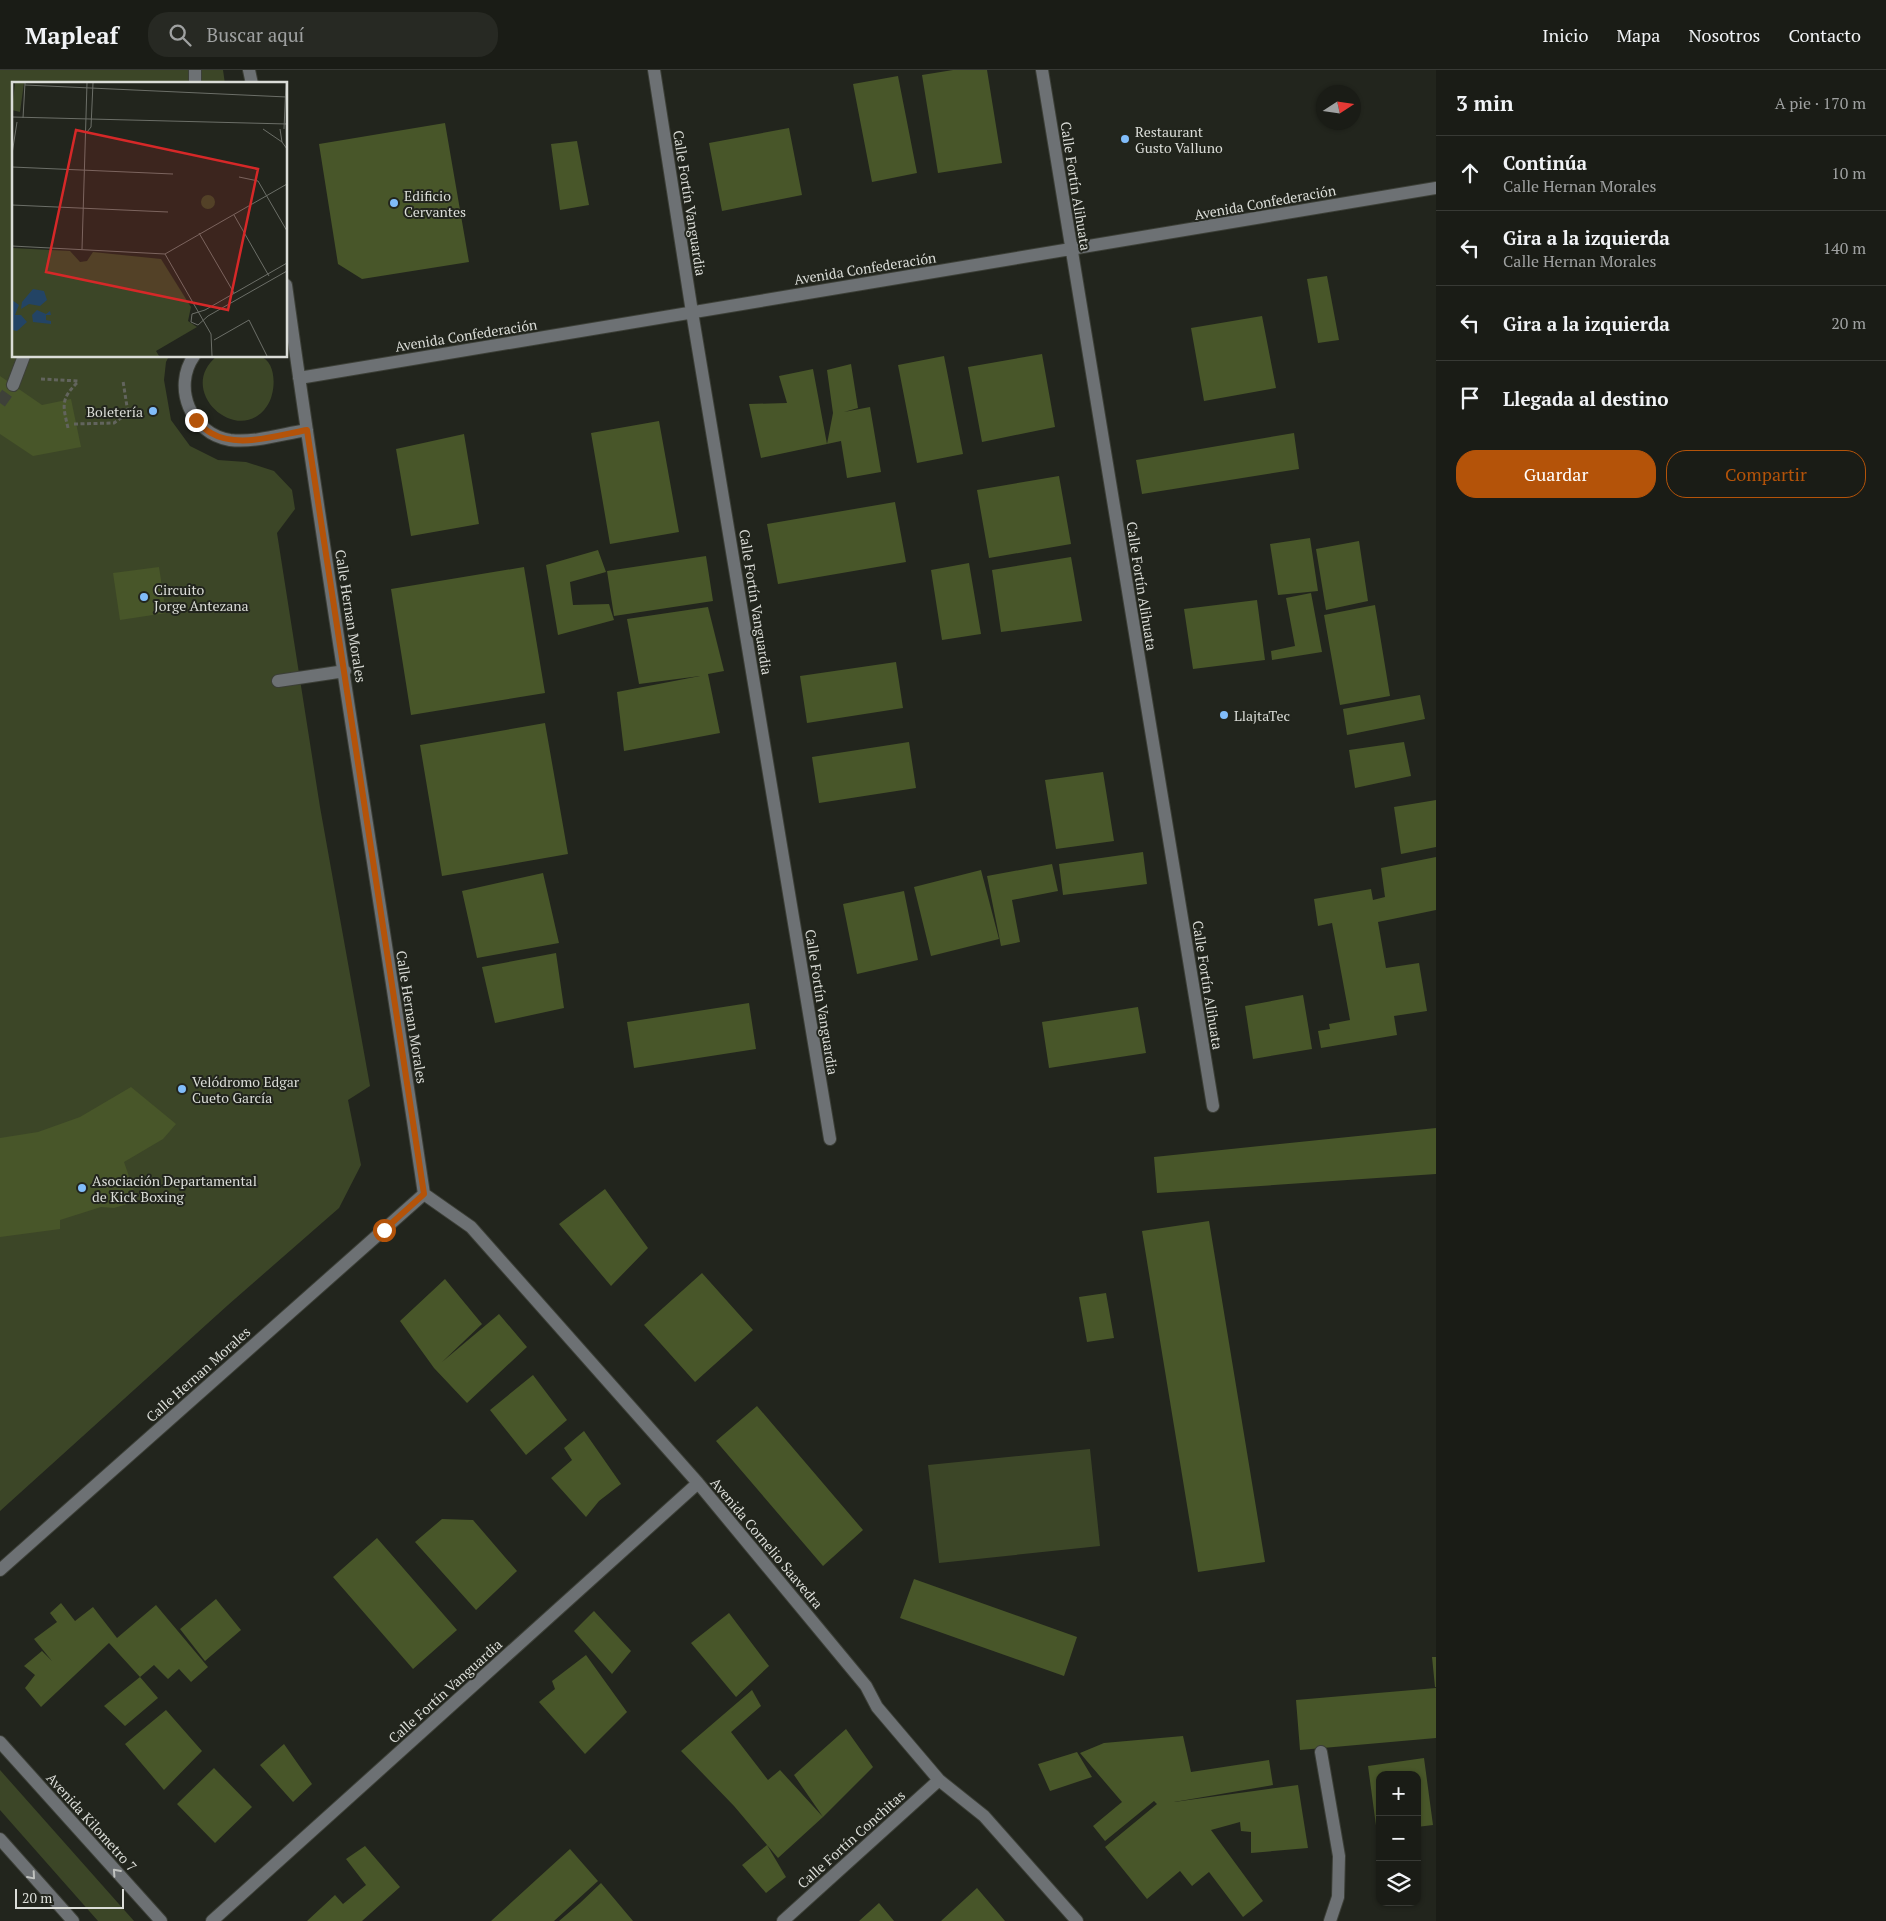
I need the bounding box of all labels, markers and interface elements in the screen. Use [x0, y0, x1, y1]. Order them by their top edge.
search box [148, 12, 498, 57]
text: Mapleaf [25, 19, 118, 51]
icon: search [166, 21, 194, 49]
text: Buscar aquí [206, 22, 304, 47]
text: Inicio [1542, 23, 1588, 47]
text: Mapa [1616, 23, 1660, 47]
text: Nosotros [1688, 23, 1760, 47]
text: Contacto [1788, 23, 1861, 47]
inset map [12, 82, 288, 358]
north arrow [1316, 85, 1361, 130]
text: 3 min [1456, 89, 1513, 117]
text: A pie · 170 m [1775, 92, 1866, 114]
street label: Calle Fortín Alihuata [1056, 120, 1096, 252]
place label: Restaurant Gusto Valluno [1135, 122, 1223, 157]
street label: Calle Fortín Vanguardia [669, 129, 711, 277]
marker: Restaurant Gusto Valluno [1119, 133, 1131, 145]
text: Continúa [1503, 150, 1587, 175]
icon: ahead [1456, 159, 1484, 187]
text: 10 m [1831, 162, 1866, 184]
text: Calle Hernan Morales [1503, 175, 1657, 197]
street label: Avenida Confederación [1193, 180, 1338, 224]
place label: Edificio Cervantes [404, 186, 466, 221]
marker: Edificio Cervantes [388, 197, 400, 209]
text: Gira a la izquierda [1503, 225, 1670, 250]
icon: left [1456, 234, 1484, 262]
text: 140 m [1823, 237, 1866, 259]
street label: Avenida Confederación [793, 247, 938, 289]
text: Calle Hernan Morales [1503, 250, 1657, 272]
icon: left [1456, 309, 1484, 337]
text: Gira a la izquierda [1503, 311, 1670, 336]
text: 20 m [1831, 312, 1866, 334]
street label: Avenida Confederación [394, 314, 539, 356]
icon: arrive [1456, 384, 1484, 412]
text: Llegada al destino [1503, 386, 1669, 411]
place label: Boletería [86, 402, 143, 421]
marker: Boletería [147, 405, 159, 417]
route end [185, 409, 208, 432]
button: Guardar [1456, 450, 1656, 498]
button: Compartir [1666, 450, 1866, 498]
street label: Calle Fortín Alihuata [1122, 520, 1162, 652]
street label: Calle Fortín Vanguardia [735, 528, 777, 676]
street label: Calle Hernan Morales [331, 548, 371, 684]
place label: Circuito Jorge Antezana [154, 580, 249, 615]
marker: Circuito Jorge Antezana [138, 591, 150, 603]
place label: LlajtaTec [1234, 706, 1290, 725]
marker: LlajtaTec [1218, 709, 1230, 721]
street label: Calle Fortín Alihuata [1188, 919, 1228, 1051]
street label: Calle Fortín Vanguardia [801, 928, 843, 1076]
street label: Calle Hernan Morales [392, 949, 432, 1085]
place label: Velódromo Edgar Cueto García [192, 1072, 300, 1107]
marker: Velódromo Edgar Cueto García [176, 1083, 188, 1095]
place label: Asociación Departamental de Kick Boxing [92, 1171, 257, 1206]
marker: Asociación Departamental de Kick Boxing [76, 1182, 88, 1194]
route start [373, 1219, 396, 1242]
street label: Calle Hernan Morales [142, 1322, 254, 1426]
street label: Avenida Cornelio Saavedra [706, 1473, 828, 1613]
street label: Calle Fortín Vanguardia [384, 1635, 506, 1747]
street label: Avenida Kilometro 7 [43, 1769, 141, 1875]
map controls [1376, 1771, 1421, 1906]
button: + [1376, 1771, 1421, 1816]
street label: Calle Fortín Conchitas [793, 1785, 909, 1893]
button: − [1376, 1816, 1421, 1861]
button: layers [1376, 1861, 1421, 1906]
one-way arrow [113, 1868, 122, 1877]
one-way arrow [26, 1870, 35, 1879]
scale bar [15, 1886, 124, 1909]
text: 20 m [22, 1888, 52, 1907]

